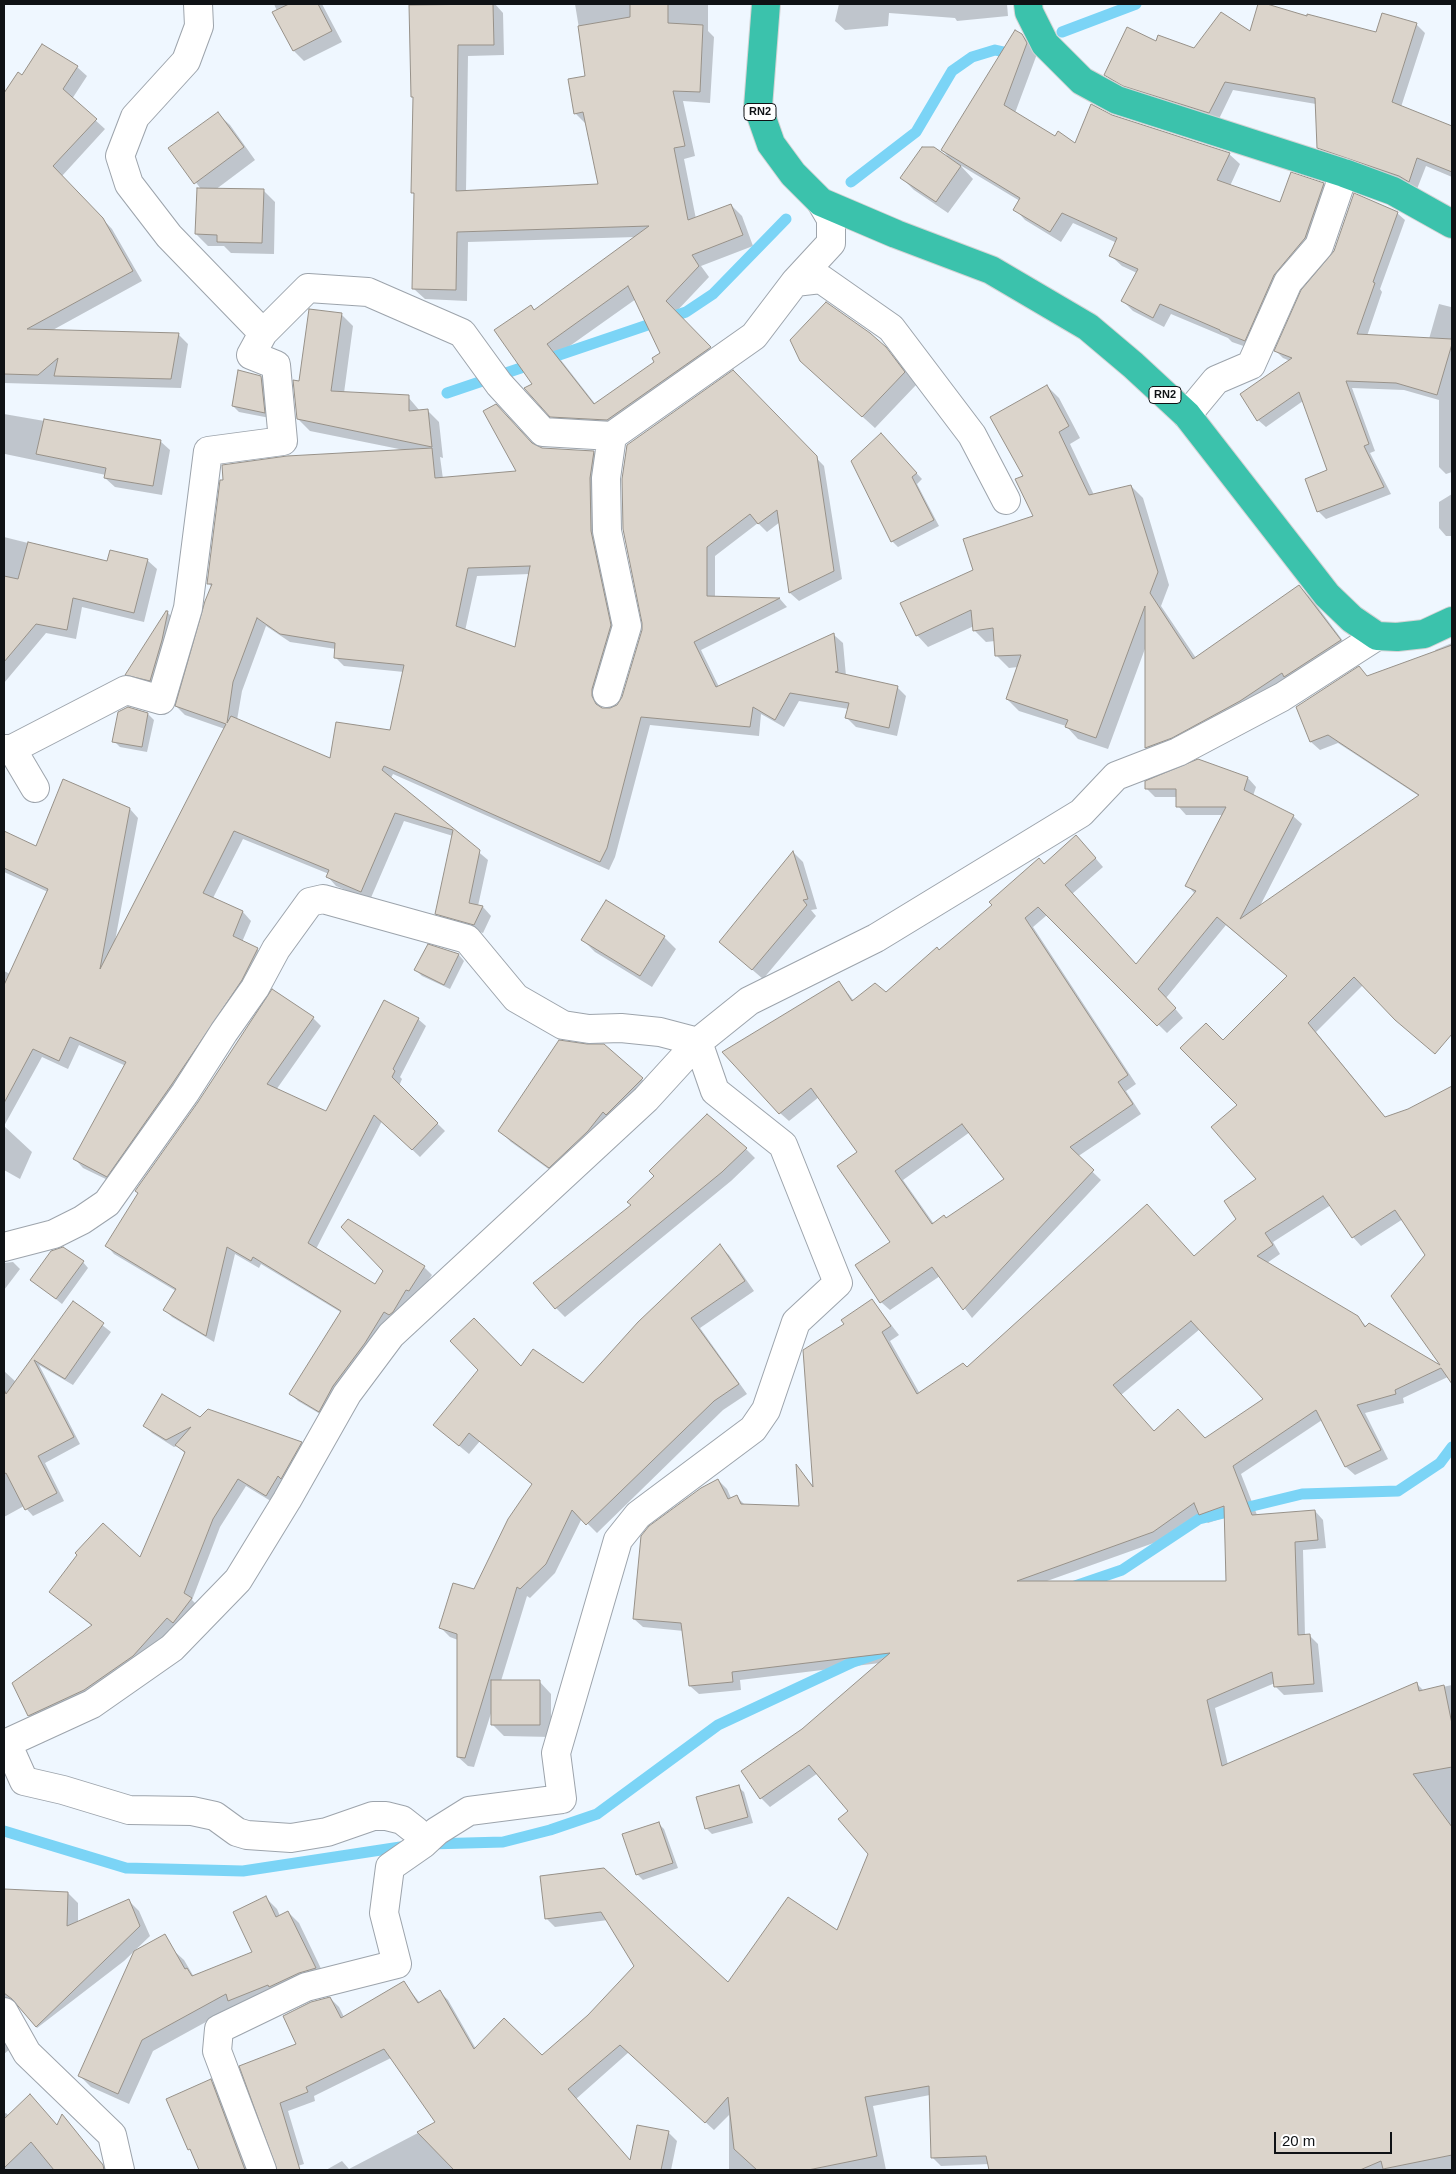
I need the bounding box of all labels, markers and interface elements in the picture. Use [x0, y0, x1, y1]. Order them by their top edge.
road number: RN2 [744, 104, 776, 120]
road number: RN2 [1149, 386, 1181, 404]
scale bar [1276, 2122, 1394, 2154]
text: 20 m [1282, 2132, 1315, 2149]

